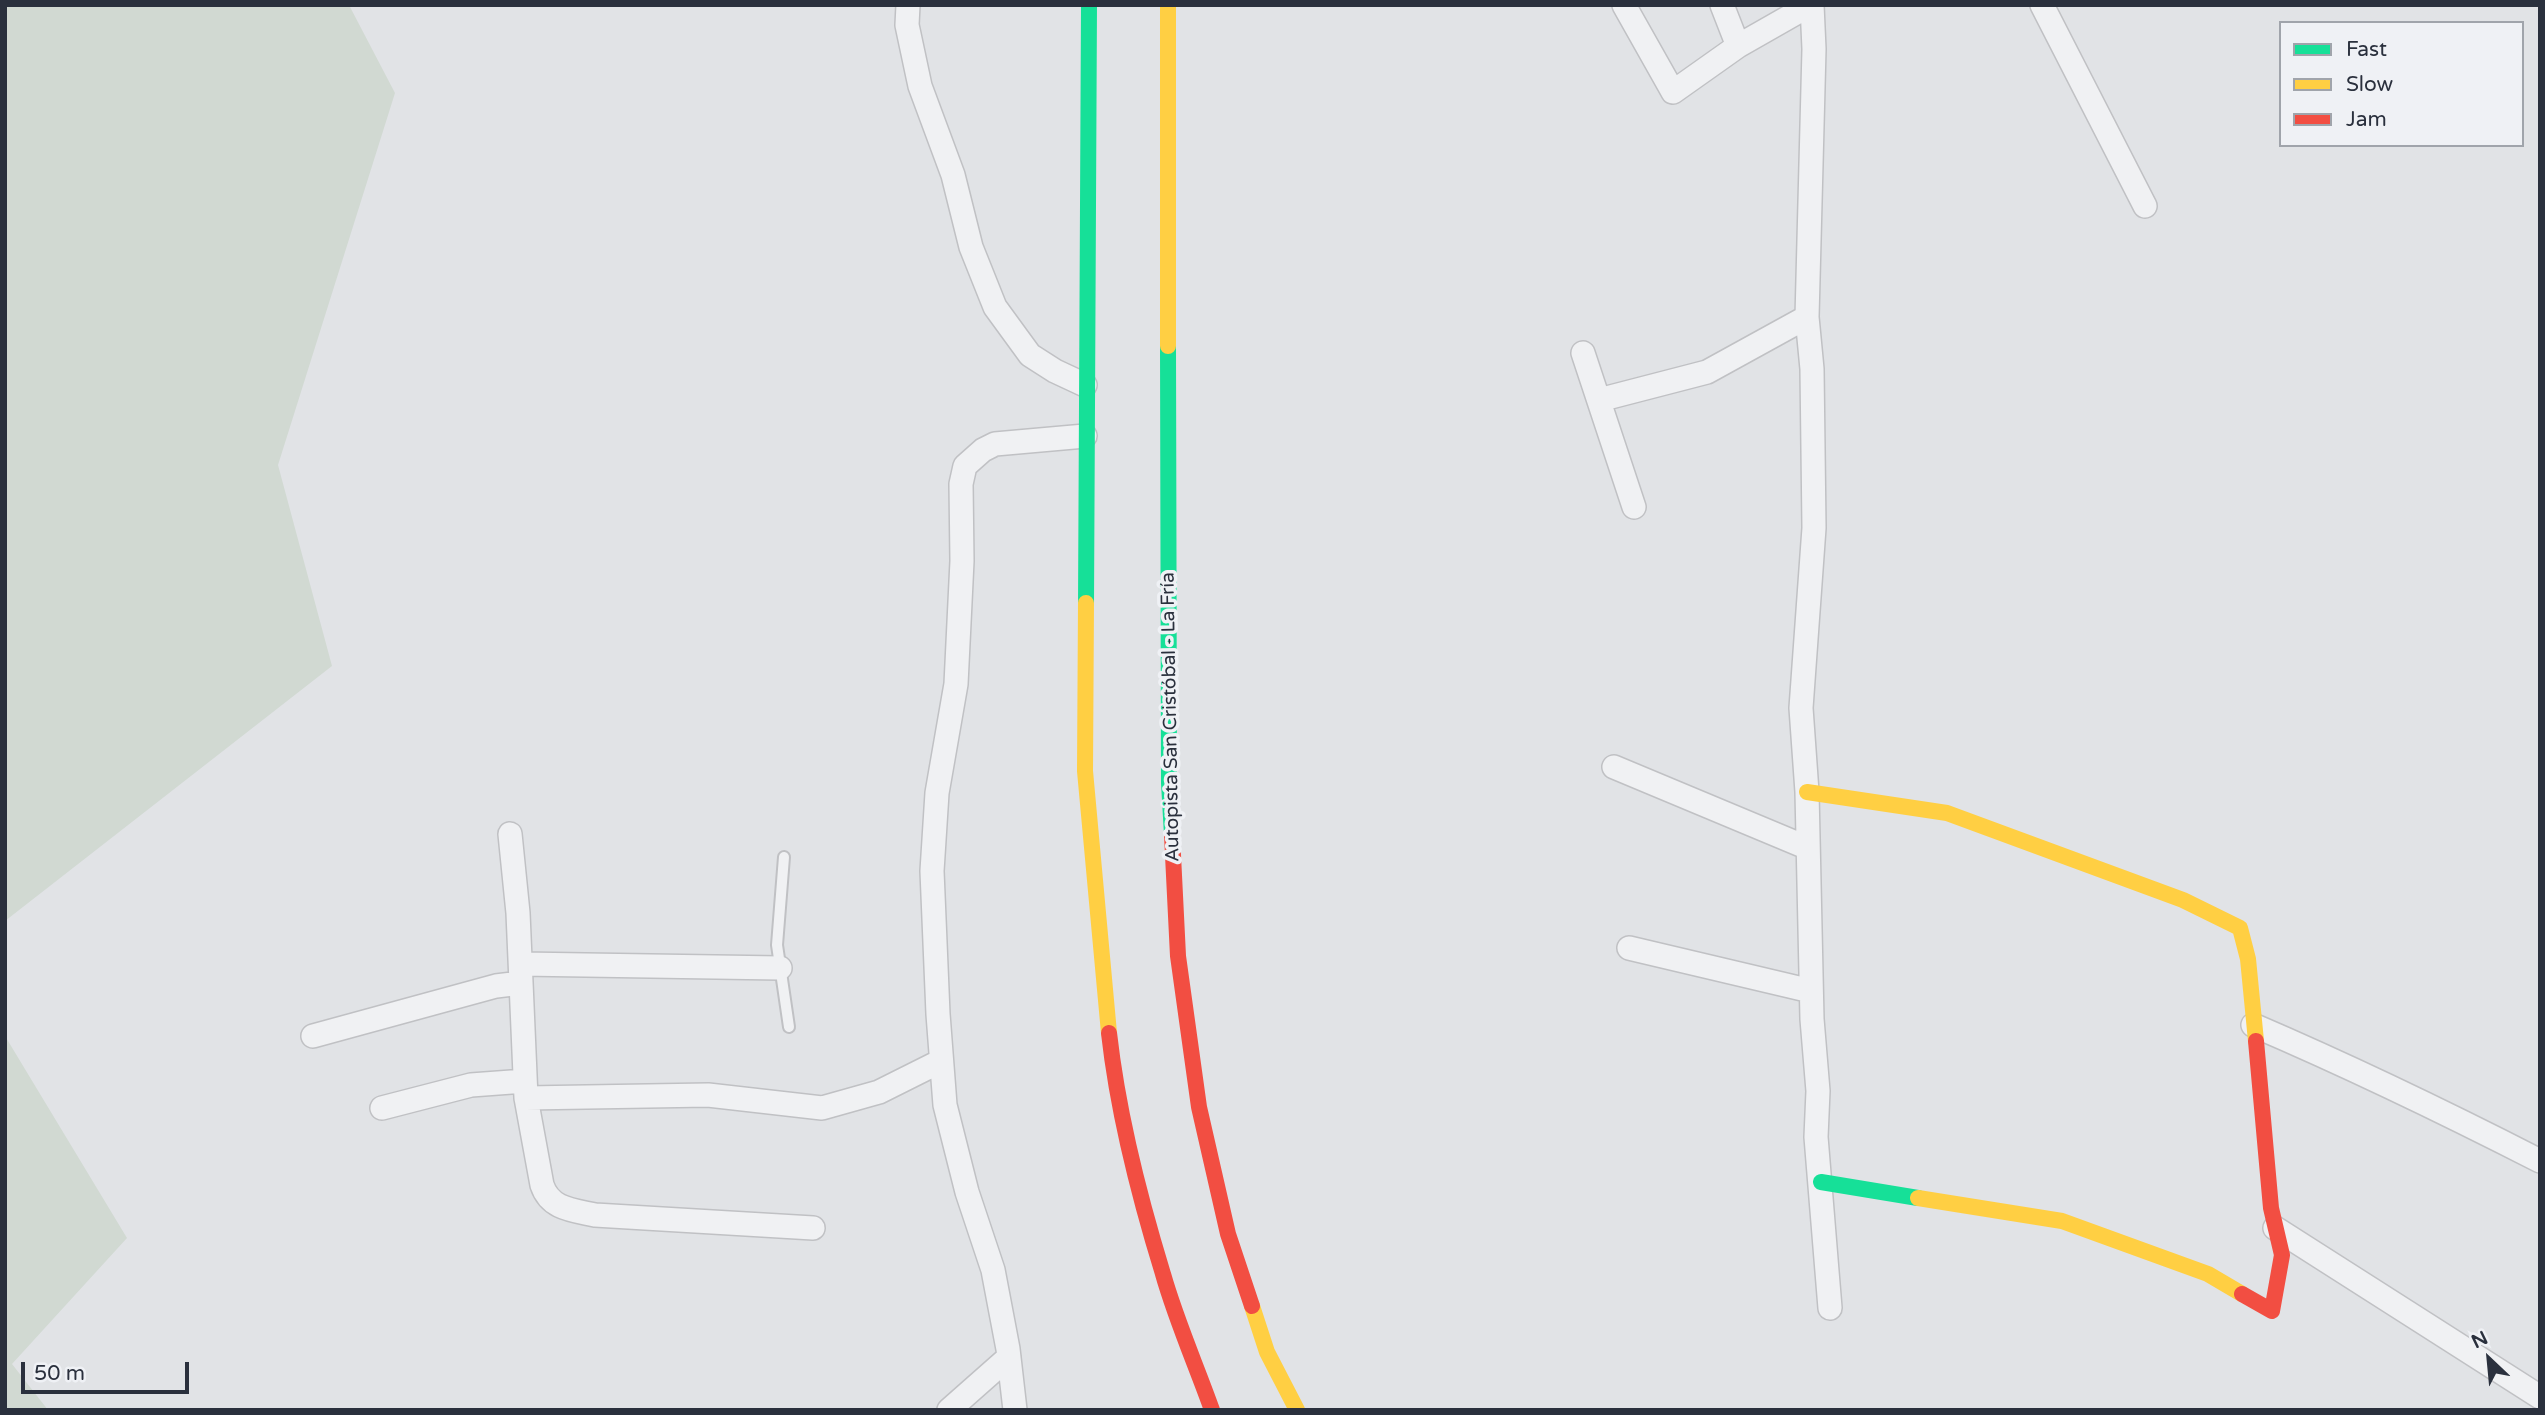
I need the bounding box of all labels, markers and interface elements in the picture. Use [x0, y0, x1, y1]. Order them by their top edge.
legend [2279, 21, 2524, 147]
text: Fast [2346, 37, 2387, 62]
text: Slow [2346, 72, 2393, 97]
text: Jam [2346, 107, 2387, 132]
street label: Autopista San Cristóbal - La Fría [1157, 572, 1185, 862]
north arrow [2454, 1324, 2524, 1394]
text: N [2468, 1327, 2491, 1353]
scale bar [24, 1348, 192, 1392]
text: 50 m [34, 1361, 85, 1386]

